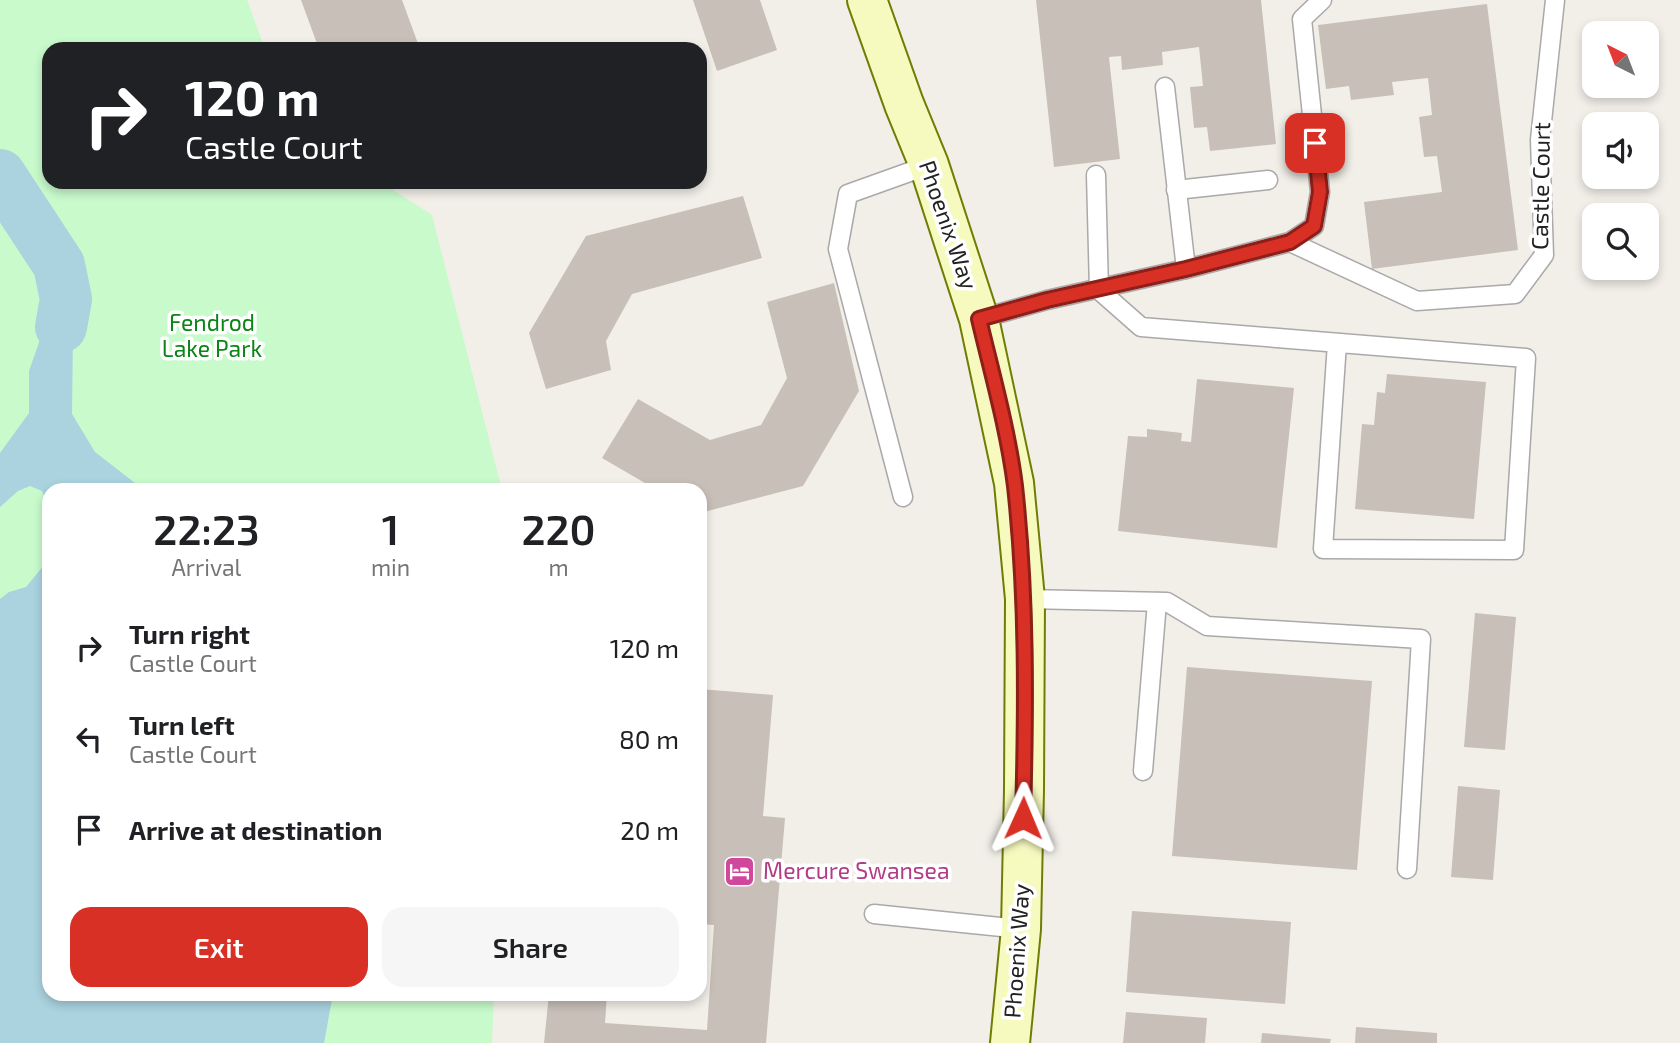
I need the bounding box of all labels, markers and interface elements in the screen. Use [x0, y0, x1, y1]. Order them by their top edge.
north arrow [1582, 21, 1659, 98]
map controls [1582, 21, 1659, 280]
text: 120 m [185, 67, 319, 126]
icon: right [70, 70, 161, 161]
button: sound [1582, 112, 1659, 189]
pin [1285, 113, 1345, 173]
street label: Castle Court [1525, 122, 1555, 250]
icon: arrive [1296, 124, 1334, 162]
text: Castle Court [185, 127, 363, 165]
street label: Phoenix Way [914, 156, 984, 293]
button: search [1582, 203, 1659, 280]
park label: Fendrod Lake Park [162, 308, 262, 362]
text: 22:23 [153, 503, 260, 553]
text: 1 [382, 503, 399, 553]
text: 220 [521, 503, 596, 553]
text: Arrival [171, 553, 241, 581]
text: min [371, 553, 410, 581]
text: m [548, 553, 569, 581]
text: Turn right [129, 618, 250, 649]
icon: right [70, 629, 108, 667]
text: 120 m [610, 632, 679, 663]
text: Castle Court [129, 649, 257, 677]
text: Turn left [129, 709, 235, 740]
icon: left [70, 720, 108, 758]
text: 80 m [619, 723, 679, 754]
text: Castle Court [129, 740, 257, 768]
position arrow [986, 781, 1060, 855]
icon: arrive [70, 811, 108, 849]
text: Arrive at destination [129, 814, 382, 845]
text: 20 m [620, 814, 679, 845]
hotel icon: Mercure Swansea [723, 854, 757, 888]
place label: Mercure Swansea [763, 856, 950, 884]
street label: Phoenix Way [997, 883, 1035, 1019]
button: Exit [70, 907, 368, 987]
button: Share [382, 907, 679, 987]

